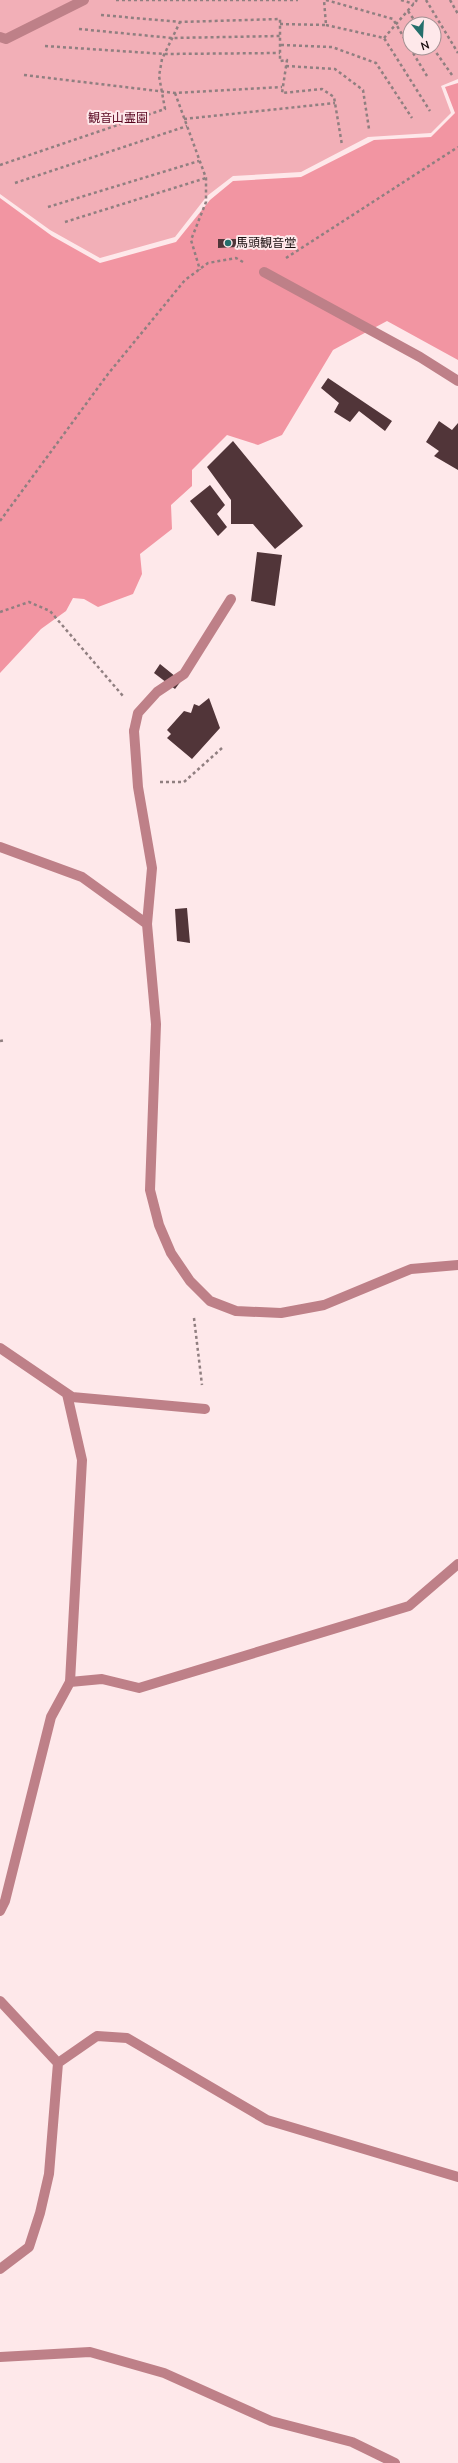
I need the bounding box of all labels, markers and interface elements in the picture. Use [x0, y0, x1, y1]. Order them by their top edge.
north arrow [402, 16, 442, 56]
text: N [419, 37, 431, 53]
park label: 観音山霊園 [88, 110, 148, 126]
place label: 馬頭観音堂 [236, 235, 296, 251]
marker: 馬頭観音堂 [223, 238, 233, 248]

